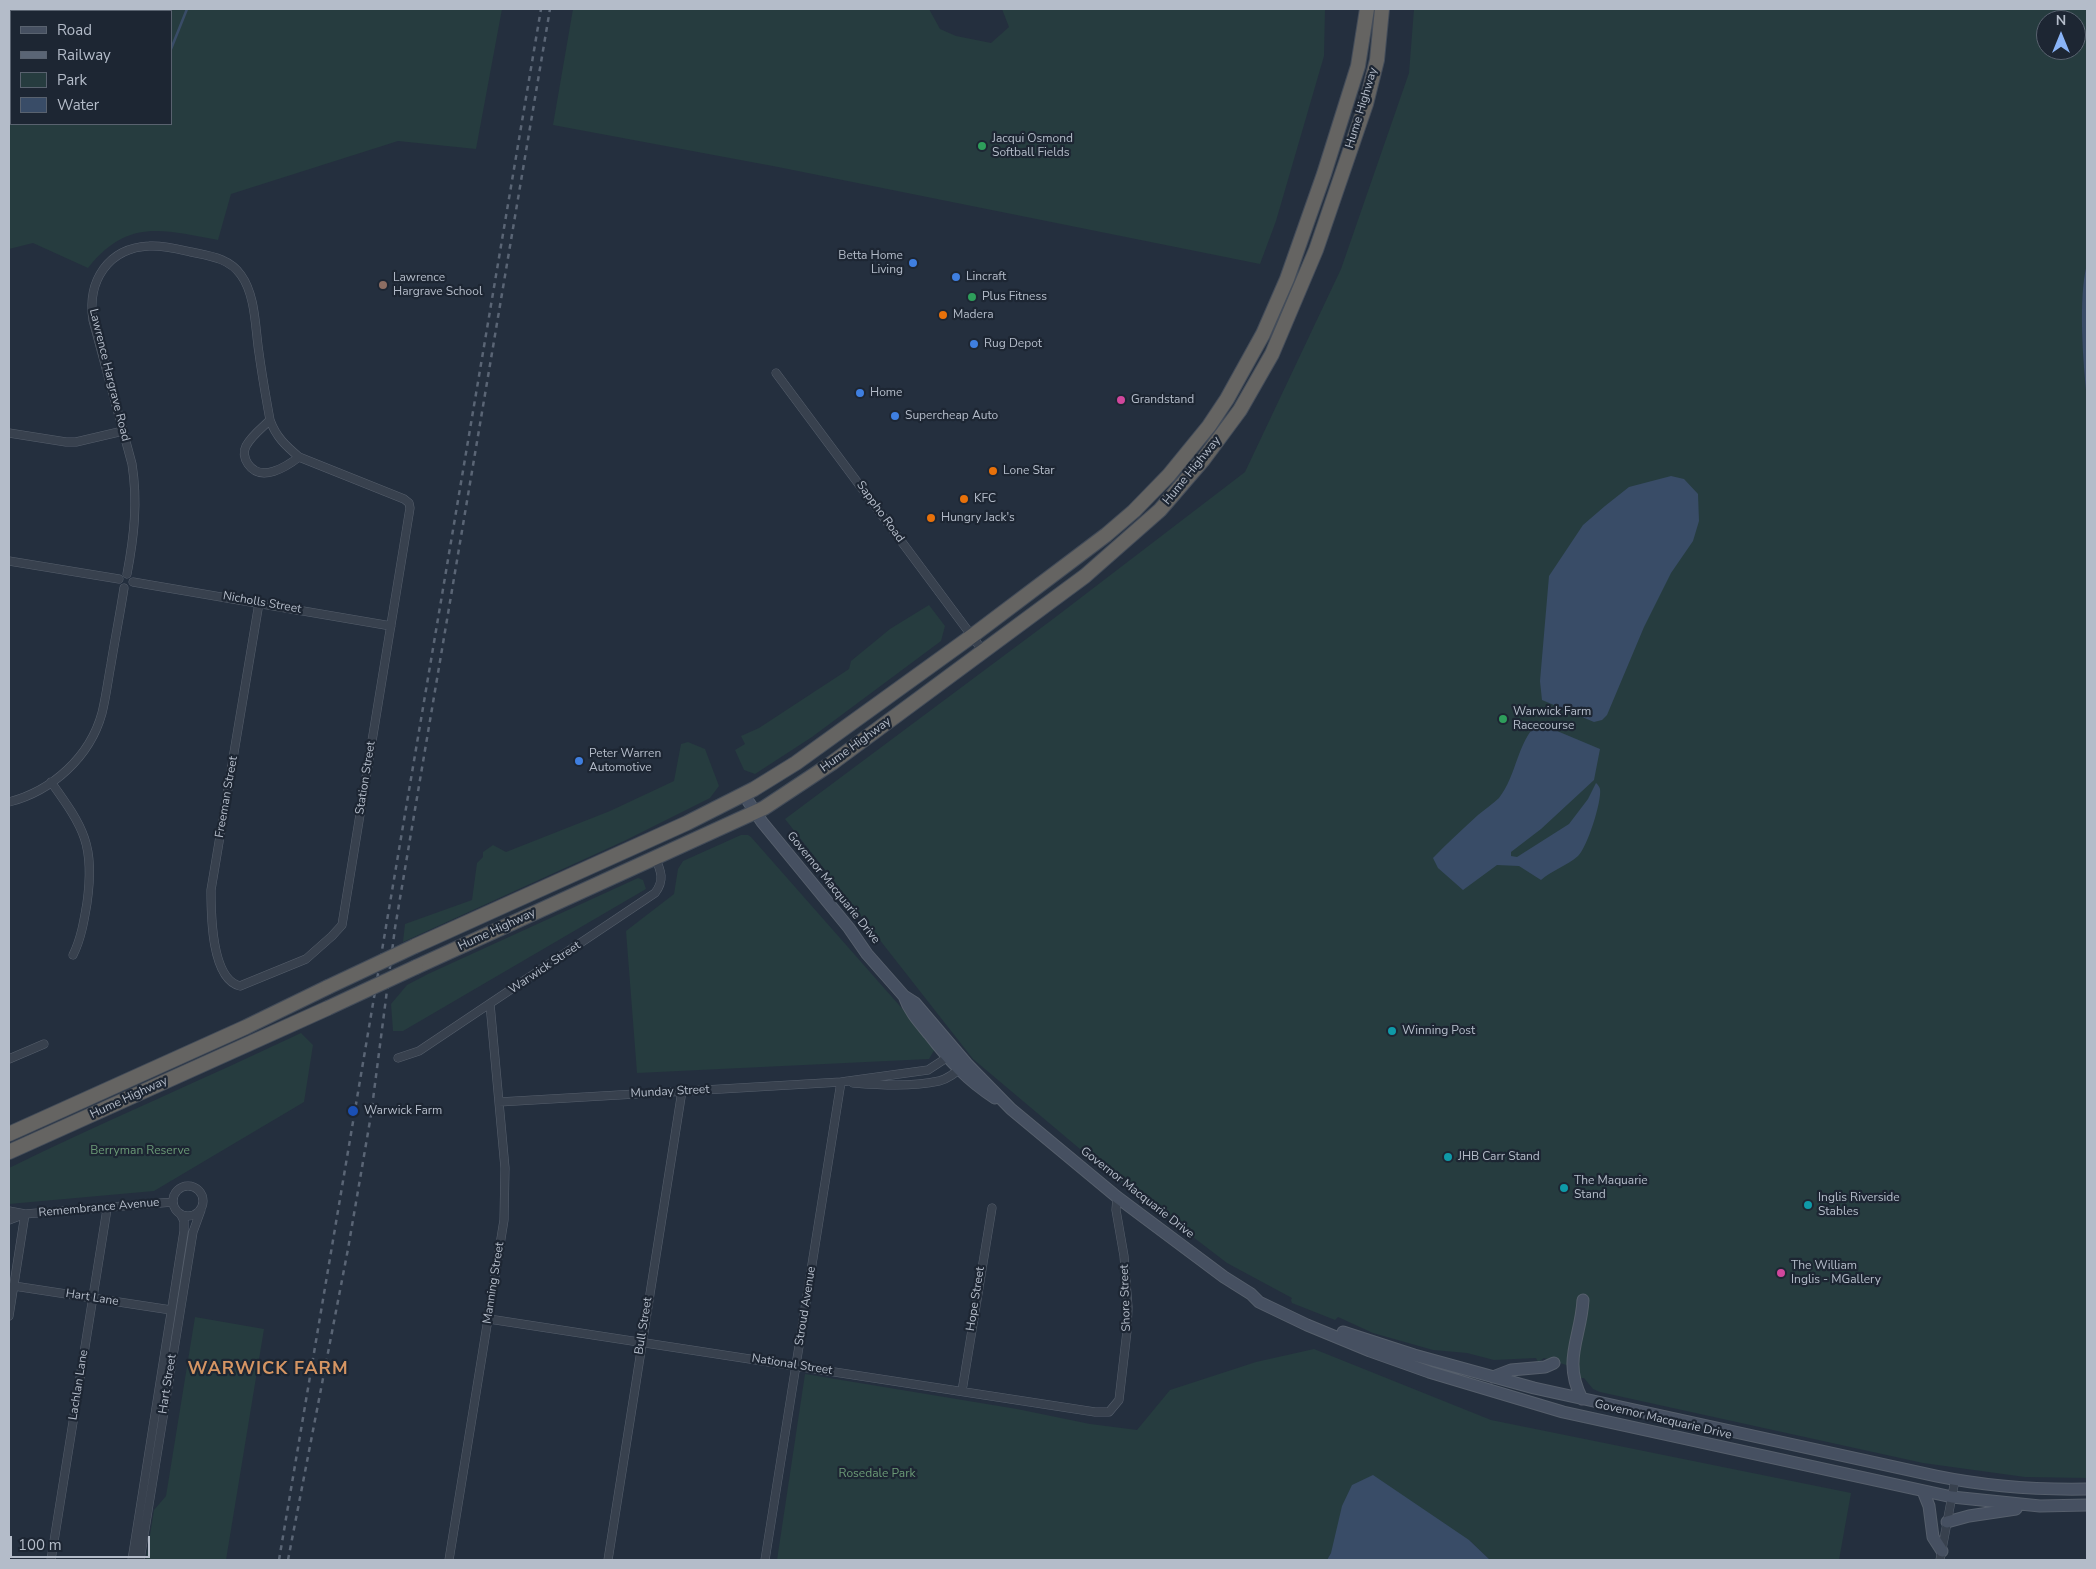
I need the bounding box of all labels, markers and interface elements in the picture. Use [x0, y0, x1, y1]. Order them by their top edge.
legend [10, 10, 172, 125]
north arrow [2036, 10, 2086, 60]
text: N [2056, 11, 2066, 30]
text: Road [57, 20, 92, 40]
text: Railway [57, 45, 111, 65]
street label: Hume Highway [1343, 66, 1381, 150]
text: Park [57, 70, 87, 90]
text: Water [57, 95, 99, 115]
place label: Jacqui Osmond Softball Fields [992, 132, 1073, 160]
marker: Jacqui Osmond Softball Fields [976, 140, 988, 152]
place label: Betta Home Living [838, 249, 903, 277]
marker: Betta Home Living [907, 257, 919, 269]
place label: Lincraft [966, 270, 1006, 284]
place label: Lawrence Hargrave School [393, 271, 482, 299]
marker: Lincraft [950, 271, 962, 283]
marker: Lawrence Hargrave School [377, 279, 389, 291]
place label: Plus Fitness [982, 290, 1047, 304]
marker: Plus Fitness [966, 291, 978, 303]
street label: Lawrence Hargrave Road [86, 307, 132, 443]
place label: Madera [953, 308, 994, 322]
marker: Madera [937, 309, 949, 321]
place label: Rug Depot [984, 337, 1042, 351]
marker: Rug Depot [968, 338, 980, 350]
place label: Home [870, 386, 902, 400]
marker: Home [854, 387, 866, 399]
place label: Grandstand [1131, 393, 1194, 407]
marker: Grandstand [1115, 394, 1127, 406]
place label: Supercheap Auto [905, 409, 998, 423]
marker: Supercheap Auto [889, 410, 901, 422]
street label: Hume Highway [1160, 434, 1224, 508]
place label: Lone Star [1003, 464, 1055, 478]
marker: Lone Star [987, 465, 999, 477]
street label: Sappho Road [853, 479, 907, 545]
place label: KFC [974, 492, 996, 506]
marker: KFC [958, 493, 970, 505]
place label: Hungry Jack's [941, 511, 1015, 525]
marker: Hungry Jack's [925, 512, 937, 524]
street label: Nicholls Street [222, 589, 302, 617]
place label: Warwick Farm Racecourse [1513, 705, 1591, 733]
marker: Warwick Farm Racecourse [1497, 713, 1509, 725]
street label: Hume Highway [818, 715, 894, 775]
street label: Station Street [353, 740, 379, 816]
place label: Peter Warren Automotive [589, 747, 661, 775]
street label: Freeman Street [213, 755, 241, 839]
marker: Peter Warren Automotive [573, 755, 585, 767]
street label: Governor Macquarie Drive [783, 829, 883, 947]
street label: Hume Highway [456, 906, 538, 954]
street label: Warwick Street [506, 939, 584, 997]
place label: Winning Post [1402, 1024, 1475, 1038]
marker: Winning Post [1386, 1025, 1398, 1037]
street label: Hume Highway [88, 1074, 170, 1122]
street label: Munday Street [630, 1083, 710, 1101]
marker: Warwick Farm [346, 1104, 360, 1118]
place label: Warwick Farm [364, 1104, 442, 1118]
park label: Berryman Reserve [90, 1144, 190, 1158]
street label: Governor Macquarie Drive [1077, 1144, 1197, 1242]
place label: JHB Carr Stand [1458, 1150, 1540, 1164]
marker: JHB Carr Stand [1442, 1151, 1454, 1163]
place label: The Maquarie Stand [1574, 1174, 1648, 1202]
marker: The Maquarie Stand [1558, 1182, 1570, 1194]
place label: Inglis Riverside Stables [1818, 1191, 1900, 1219]
street label: Remembrance Avenue [38, 1196, 160, 1220]
marker: Inglis Riverside Stables [1802, 1199, 1814, 1211]
street label: Manning Street [480, 1241, 508, 1325]
place label: The William Inglis - MGallery [1791, 1259, 1881, 1287]
street label: Shore Street [1118, 1264, 1134, 1332]
street label: Stroud Avenue [793, 1265, 819, 1347]
street label: Hope Street [964, 1266, 988, 1332]
marker: The William Inglis - MGallery [1775, 1267, 1787, 1279]
street label: Hart Lane [64, 1287, 120, 1309]
street label: Bull Street [632, 1296, 656, 1356]
street label: Lachlan Lane [66, 1349, 92, 1421]
street label: National Street [751, 1352, 833, 1378]
street label: Hart Street [156, 1353, 180, 1415]
district label: WARWICK FARM [186, 1359, 350, 1381]
street label: Governor Macquarie Drive [1593, 1397, 1733, 1443]
park label: Rosedale Park [839, 1467, 915, 1481]
scale bar [12, 1526, 152, 1558]
text: 100 m [18, 1535, 62, 1555]

